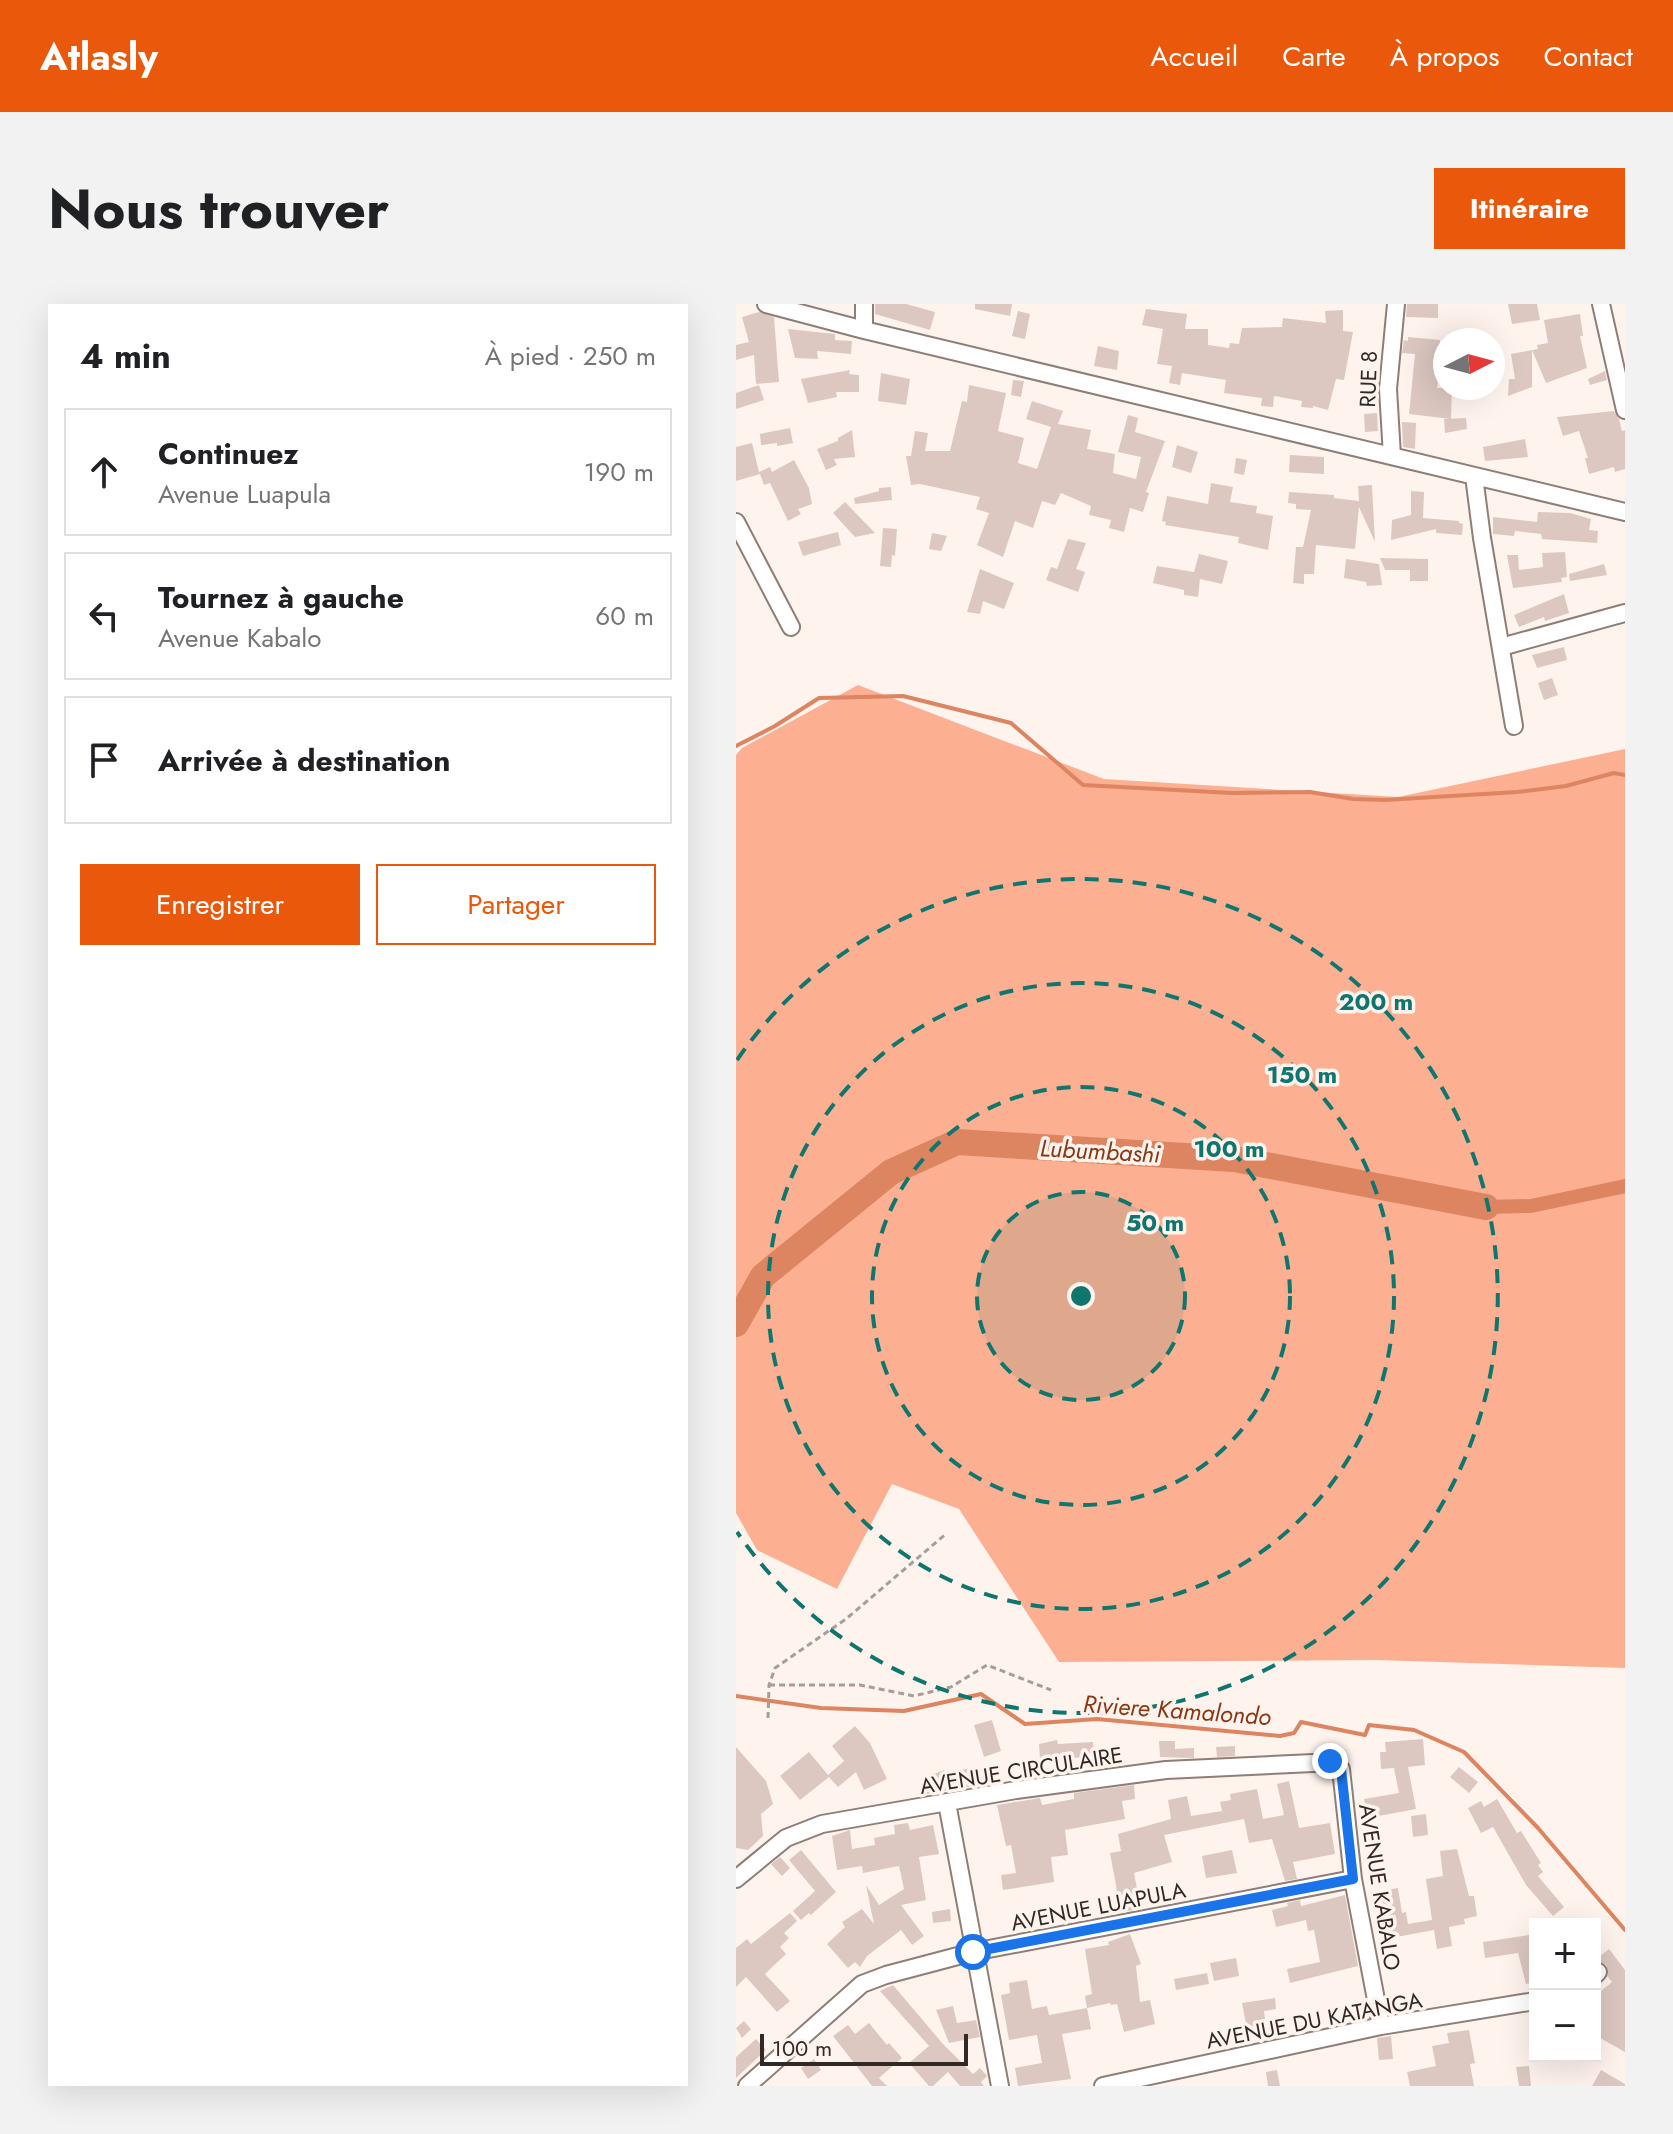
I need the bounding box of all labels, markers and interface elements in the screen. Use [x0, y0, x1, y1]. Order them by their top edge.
text: Atlasly [40, 29, 158, 84]
text: Accueil [1150, 36, 1238, 77]
text: Carte [1282, 36, 1346, 77]
text: À propos [1390, 36, 1500, 77]
text: Contact [1544, 36, 1633, 77]
text: Nous trouver [48, 168, 389, 249]
button: Itinéraire [1434, 168, 1625, 249]
north arrow [1433, 328, 1505, 400]
text: 4 min [80, 332, 171, 381]
text: À pied · 250 m [485, 337, 656, 375]
street label: RUE 8 [1351, 350, 1385, 408]
text: Continuez [158, 432, 299, 475]
icon: ahead [82, 450, 126, 494]
text: 190 m [584, 453, 654, 491]
text: Avenue Luapula [158, 475, 331, 513]
text: Tournez à gauche [158, 576, 404, 619]
icon: left [82, 594, 126, 638]
text: 60 m [595, 597, 654, 635]
text: Avenue Kabalo [158, 619, 322, 657]
icon: arrive [82, 738, 126, 782]
text: Arrivée à destination [158, 739, 450, 782]
button: Enregistrer [80, 864, 360, 945]
button: Partager [376, 864, 656, 945]
text: 200 m [1339, 984, 1413, 1019]
text: 150 m [1267, 1057, 1337, 1092]
water label: Lubumbashi [1039, 1130, 1162, 1172]
text: 100 m [1194, 1131, 1264, 1166]
text: 50 m [1126, 1205, 1184, 1240]
centre of rings [1067, 1282, 1095, 1310]
water label: Riviere Kamalondo [1082, 1686, 1272, 1734]
street label: AVENUE CIRCULAIRE [917, 1738, 1125, 1802]
route end [1312, 1743, 1348, 1779]
street label: AVENUE KABALO [1351, 1801, 1409, 1973]
street label: AVENUE LUAPULA [1008, 1873, 1189, 1939]
map controls [1529, 1918, 1601, 2062]
button: + [1529, 1918, 1601, 1990]
route start [955, 1934, 991, 1970]
street label: AVENUE DU KATANGA [1203, 1983, 1425, 2057]
button: − [1529, 1990, 1601, 2062]
scale bar [760, 2030, 968, 2066]
text: 100 m [772, 2032, 832, 2064]

